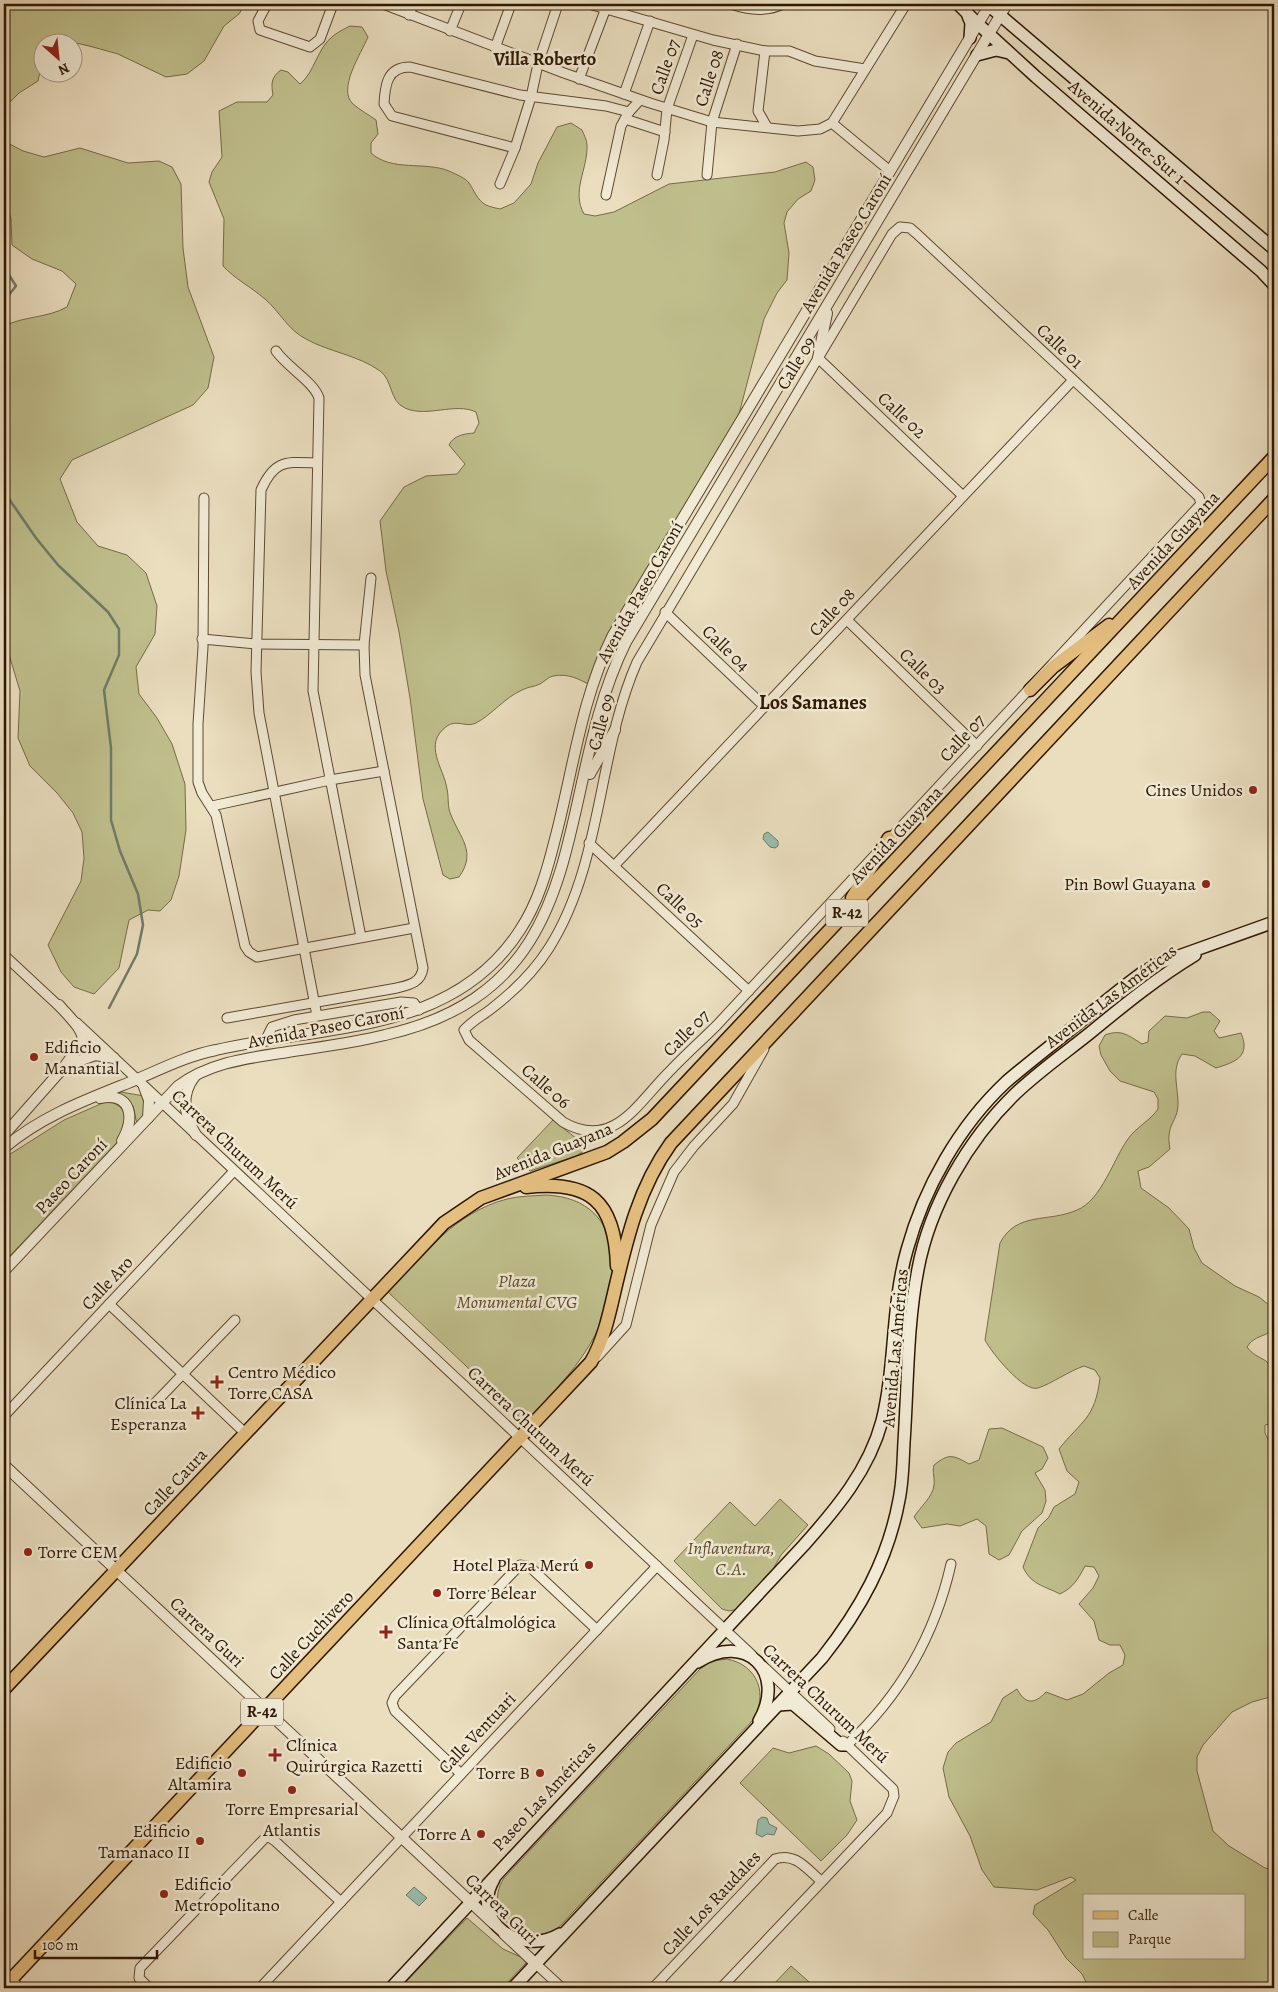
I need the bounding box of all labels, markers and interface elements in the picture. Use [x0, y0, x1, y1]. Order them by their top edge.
north arrow [32, 32, 82, 82]
street label: Calle 07 [644, 36, 686, 98]
district label: Villa Roberto [493, 46, 597, 72]
street label: Calle 08 [689, 47, 729, 109]
text: N [55, 58, 73, 80]
street label: Avenida Norte-Sur 1 [1063, 74, 1191, 189]
street label: Avenida Paseo Caroní [794, 169, 897, 318]
street label: Calle 01 [1031, 318, 1089, 374]
street label: Calle 09 [771, 332, 821, 394]
street label: Calle 02 [873, 386, 932, 444]
street label: Avenida Guayana [1120, 485, 1225, 595]
street label: Avenida Paseo Caroní [591, 517, 689, 668]
street label: Calle 08 [803, 582, 861, 642]
street label: Calle 04 [697, 619, 755, 677]
street label: Calle 03 [894, 643, 952, 699]
district label: Los Samanes [759, 689, 867, 716]
street label: Calle 09 [582, 691, 620, 753]
street label: Calle 07 [934, 709, 991, 767]
place label: Cines Unidos [1146, 778, 1243, 802]
street label: Avenida Guayana [843, 780, 948, 890]
marker: Cines Unidos [1247, 784, 1259, 796]
place label: Pin Bowl Guayana [1064, 872, 1197, 896]
street label: Calle 05 [651, 877, 709, 933]
marker: Pin Bowl Guayana [1200, 878, 1212, 890]
road number: R-42 [826, 900, 868, 926]
street label: Avenida Las Américas [1039, 939, 1182, 1054]
street label: Avenida Paseo Caroní [245, 1000, 406, 1054]
street label: Calle 07 [657, 1004, 715, 1062]
place label: Edificio Manantial [44, 1035, 120, 1080]
marker: Edificio Manantial [28, 1051, 40, 1063]
street label: Calle 06 [516, 1058, 576, 1114]
street label: Carrera Churum Merú [166, 1084, 304, 1214]
street label: Avenida Guayana [489, 1116, 617, 1186]
street label: Paseo Caroní [29, 1133, 113, 1219]
street label: Calle Aro [76, 1251, 138, 1315]
street label: Avenida Las Américas [876, 1268, 914, 1429]
park label: Plaza Monumental CVG [456, 1269, 578, 1314]
place label: Centro Médico Torre CASA [228, 1360, 336, 1405]
street label: Carrera Churum Merú [462, 1361, 600, 1491]
marker: Centro Médico Torre CASA [210, 1375, 224, 1389]
place label: Clínica La Esperanza [110, 1391, 188, 1436]
marker: Clínica La Esperanza [191, 1406, 205, 1420]
street label: Calle Caura [137, 1442, 213, 1521]
park label: Inflaventura, C.A. [687, 1536, 775, 1581]
place label: Torre CEM [38, 1540, 118, 1564]
marker: Torre CEM [22, 1546, 34, 1558]
place label: Hotel Plaza Merú [452, 1553, 579, 1577]
marker: Hotel Plaza Merú [583, 1559, 595, 1571]
place label: Torre Belear [447, 1581, 536, 1605]
street label: Calle Cuchivero [263, 1585, 359, 1685]
marker: Torre Belear [431, 1587, 443, 1599]
street label: Carrera Guri [165, 1591, 249, 1673]
place label: Clínica Oftalmológica Santa Fe [397, 1610, 557, 1655]
marker: Clínica Oftalmológica Santa Fe [379, 1625, 393, 1639]
street label: Carrera Churum Merú [757, 1638, 895, 1768]
street label: Calle Ventuari [433, 1687, 521, 1779]
road number: R-42 [241, 1698, 283, 1725]
place label: Clínica Quirúrgica Razetti [286, 1733, 423, 1778]
street label: Paseo Las Américas [487, 1736, 601, 1856]
marker: Clínica Quirúrgica Razetti [268, 1748, 282, 1762]
place label: Edificio Altamira [167, 1751, 233, 1796]
place label: Torre B [476, 1761, 530, 1785]
marker: Edificio Altamira [236, 1767, 248, 1779]
marker: Torre B [534, 1767, 546, 1779]
marker: Torre Empresarial Atlantis [286, 1784, 298, 1796]
place label: Torre Empresarial Atlantis [226, 1797, 359, 1842]
place label: Edificio Tamanaco II [98, 1819, 190, 1864]
place label: Torre A [418, 1822, 471, 1846]
marker: Torre A [475, 1828, 487, 1840]
marker: Edificio Tamanaco II [194, 1835, 206, 1847]
street label: Calle Los Raudales [656, 1845, 766, 1961]
street label: Carrera Guri [460, 1868, 544, 1950]
place label: Edificio Metropolitano [174, 1872, 280, 1917]
marker: Edificio Metropolitano [158, 1888, 170, 1900]
legend [1083, 1894, 1246, 1960]
text: Calle [1128, 1905, 1159, 1925]
scale bar [35, 1927, 158, 1959]
text: Parque [1128, 1929, 1171, 1949]
text: 100 m [42, 1935, 79, 1955]

